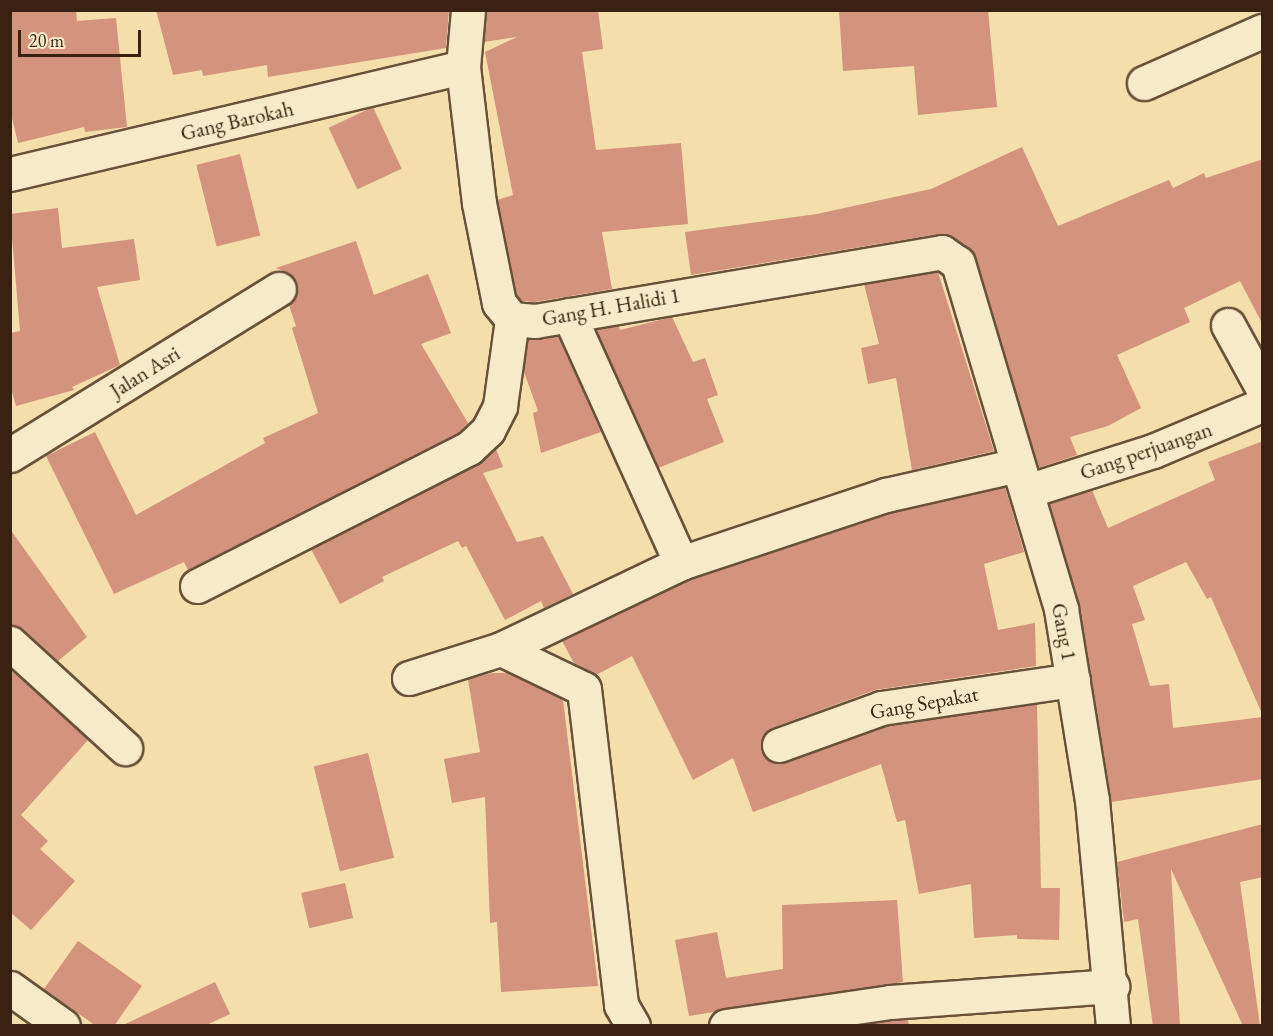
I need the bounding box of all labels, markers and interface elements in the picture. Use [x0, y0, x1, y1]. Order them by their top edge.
scale bar [21, 18, 144, 56]
text: 20 m [29, 29, 64, 52]
street label: Gang Barokah [178, 96, 296, 146]
street label: Gang H. Halidi 1 [540, 282, 682, 332]
street label: Jalan Asri [105, 341, 185, 403]
street label: Gang perjuangan [1077, 417, 1215, 485]
street label: Gang 1 [1046, 601, 1082, 663]
street label: Gang Sepakat [868, 681, 980, 725]

